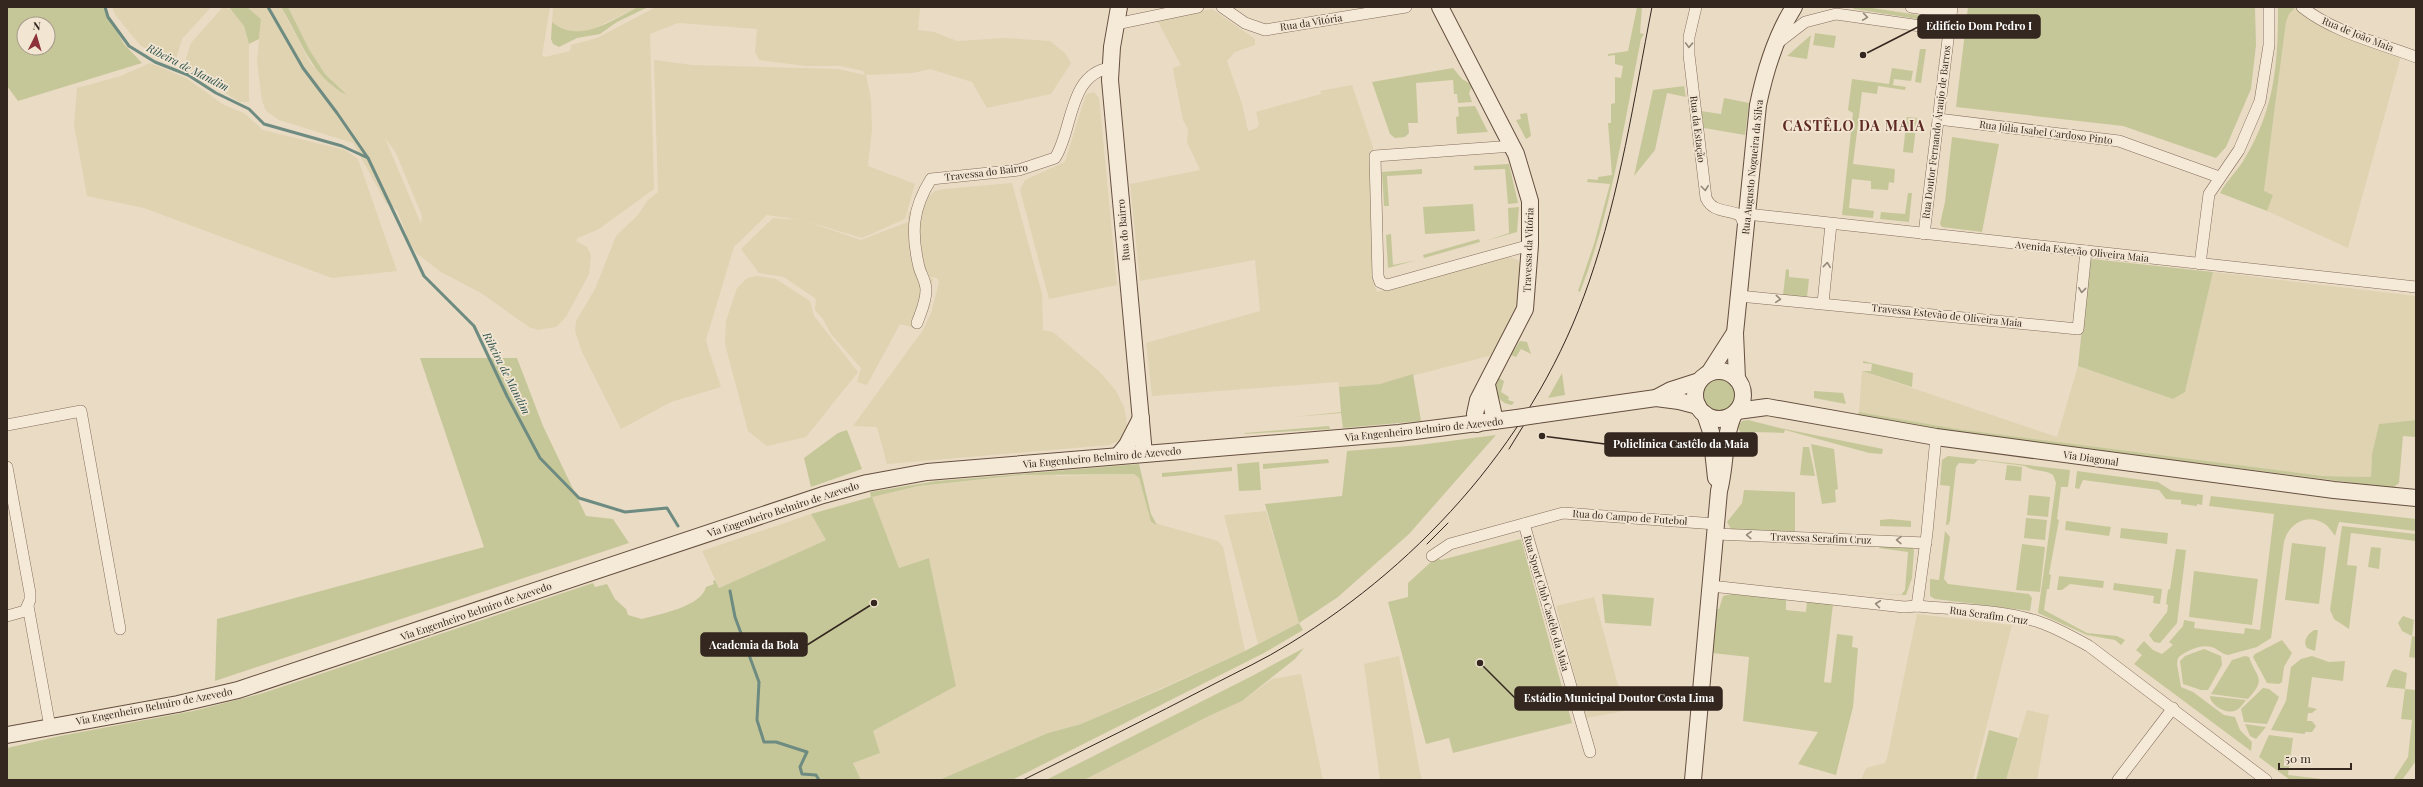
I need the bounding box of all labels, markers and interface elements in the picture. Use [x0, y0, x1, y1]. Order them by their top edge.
street label: Rua da Vitória [1279, 10, 1343, 34]
one-way arrow [1862, 12, 1869, 21]
street label: Rua de João Maia [2320, 13, 2396, 55]
callout: Edifício Dom Pedro I [1918, 15, 2040, 38]
north arrow [16, 16, 56, 56]
text: N [32, 18, 42, 33]
text: Edifício Dom Pedro I [1926, 18, 2032, 33]
water label: Ribeira de Mandim [143, 39, 232, 94]
one-way arrow [1685, 42, 1693, 48]
street label: Rua Doutor Fernando Áraujo de Barros [1918, 44, 1954, 220]
street label: Rua da Estação [1687, 95, 1709, 164]
street label: Rua Augusto Nogueira da Silva [1738, 99, 1766, 235]
district label: CASTÊLO DA MAIA [1782, 116, 1926, 135]
street label: Rua Júlia Isabel Cardoso Pinto [1979, 117, 2114, 147]
street label: Travessa do Bairro [944, 160, 1029, 184]
one-way arrow [1700, 185, 1709, 191]
street label: Rua do Bairro [1113, 198, 1133, 261]
street label: Travessa da Vitória [1520, 207, 1536, 293]
street label: Avenida Estevão Oliveira Maia [2013, 237, 2150, 265]
one-way arrow [1822, 262, 1831, 268]
one-way arrow [2077, 287, 2086, 293]
one-way arrow [1775, 295, 1781, 304]
street label: Travessa Estevão de Oliveira Maia [1871, 300, 2023, 330]
water label: Ribeira de Mandim [479, 328, 534, 417]
street label: Via Engenheiro Belmiro de Azevedo [1343, 414, 1504, 444]
callout: Policlínica Castêlo da Maia [1605, 433, 1757, 456]
text: Policlínica Castêlo da Maia [1613, 436, 1749, 451]
street label: Via Engenheiro Belmiro de Azevedo [1021, 443, 1182, 471]
street label: Via Diagonal [2061, 447, 2120, 469]
street label: Via Engenheiro Belmiro de Azevedo [704, 478, 861, 541]
street label: Rua do Campo de Futebol [1572, 506, 1688, 528]
street label: Travessa Serafim Cruz [1770, 529, 1872, 547]
one-way arrow [1746, 531, 1752, 539]
street label: Rua Sport Club Castêlo da Maia [1521, 533, 1573, 673]
one-way arrow [1896, 536, 1902, 544]
street label: Via Engenheiro Belmiro de Azevedo [398, 578, 554, 644]
one-way arrow [1875, 600, 1881, 609]
street label: Rua Serafim Cruz [1949, 603, 2029, 627]
callout: Academia da Bola [701, 633, 807, 656]
text: Academia da Bola [708, 637, 799, 652]
street label: Via Engenheiro Belmiro de Azevedo [74, 684, 234, 728]
callout: Estádio Municipal Doutor Costa Lima [1515, 687, 1722, 710]
text: Estádio Municipal Doutor Costa Lima [1524, 690, 1715, 705]
scale bar [2279, 745, 2351, 771]
text: 50 m [2285, 750, 2311, 766]

